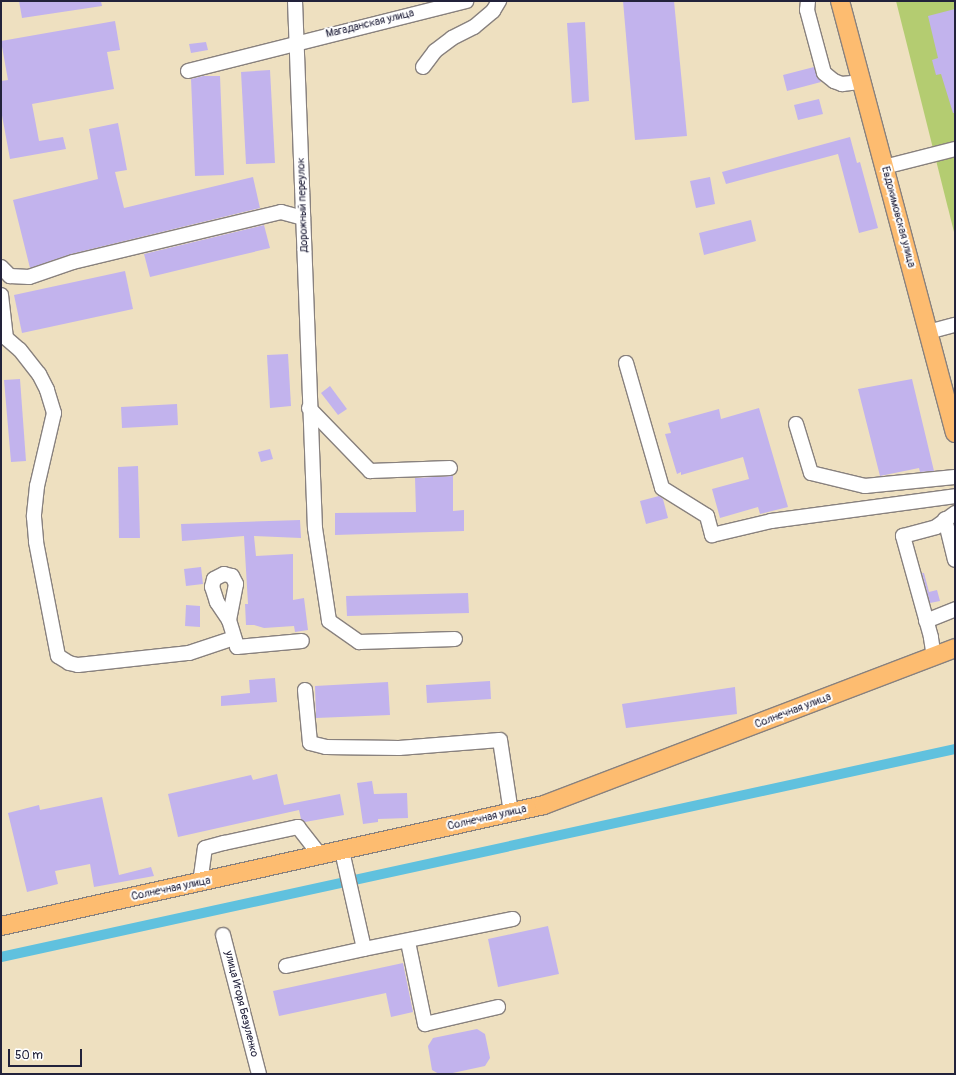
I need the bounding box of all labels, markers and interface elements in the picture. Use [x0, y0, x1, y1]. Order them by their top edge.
street label: Магаданская улица [325, 7, 415, 41]
street label: Дорожный переулок [295, 158, 311, 252]
street label: Евдокимовская улица [878, 165, 918, 269]
street label: Солнечная улица [753, 690, 833, 732]
street label: Солнечная улица [446, 803, 528, 833]
street label: Солнечная улица [130, 874, 212, 904]
street label: улица Игоря Безуленко [221, 949, 261, 1059]
scale bar [10, 1041, 84, 1067]
text: 50 m [15, 1048, 43, 1063]

